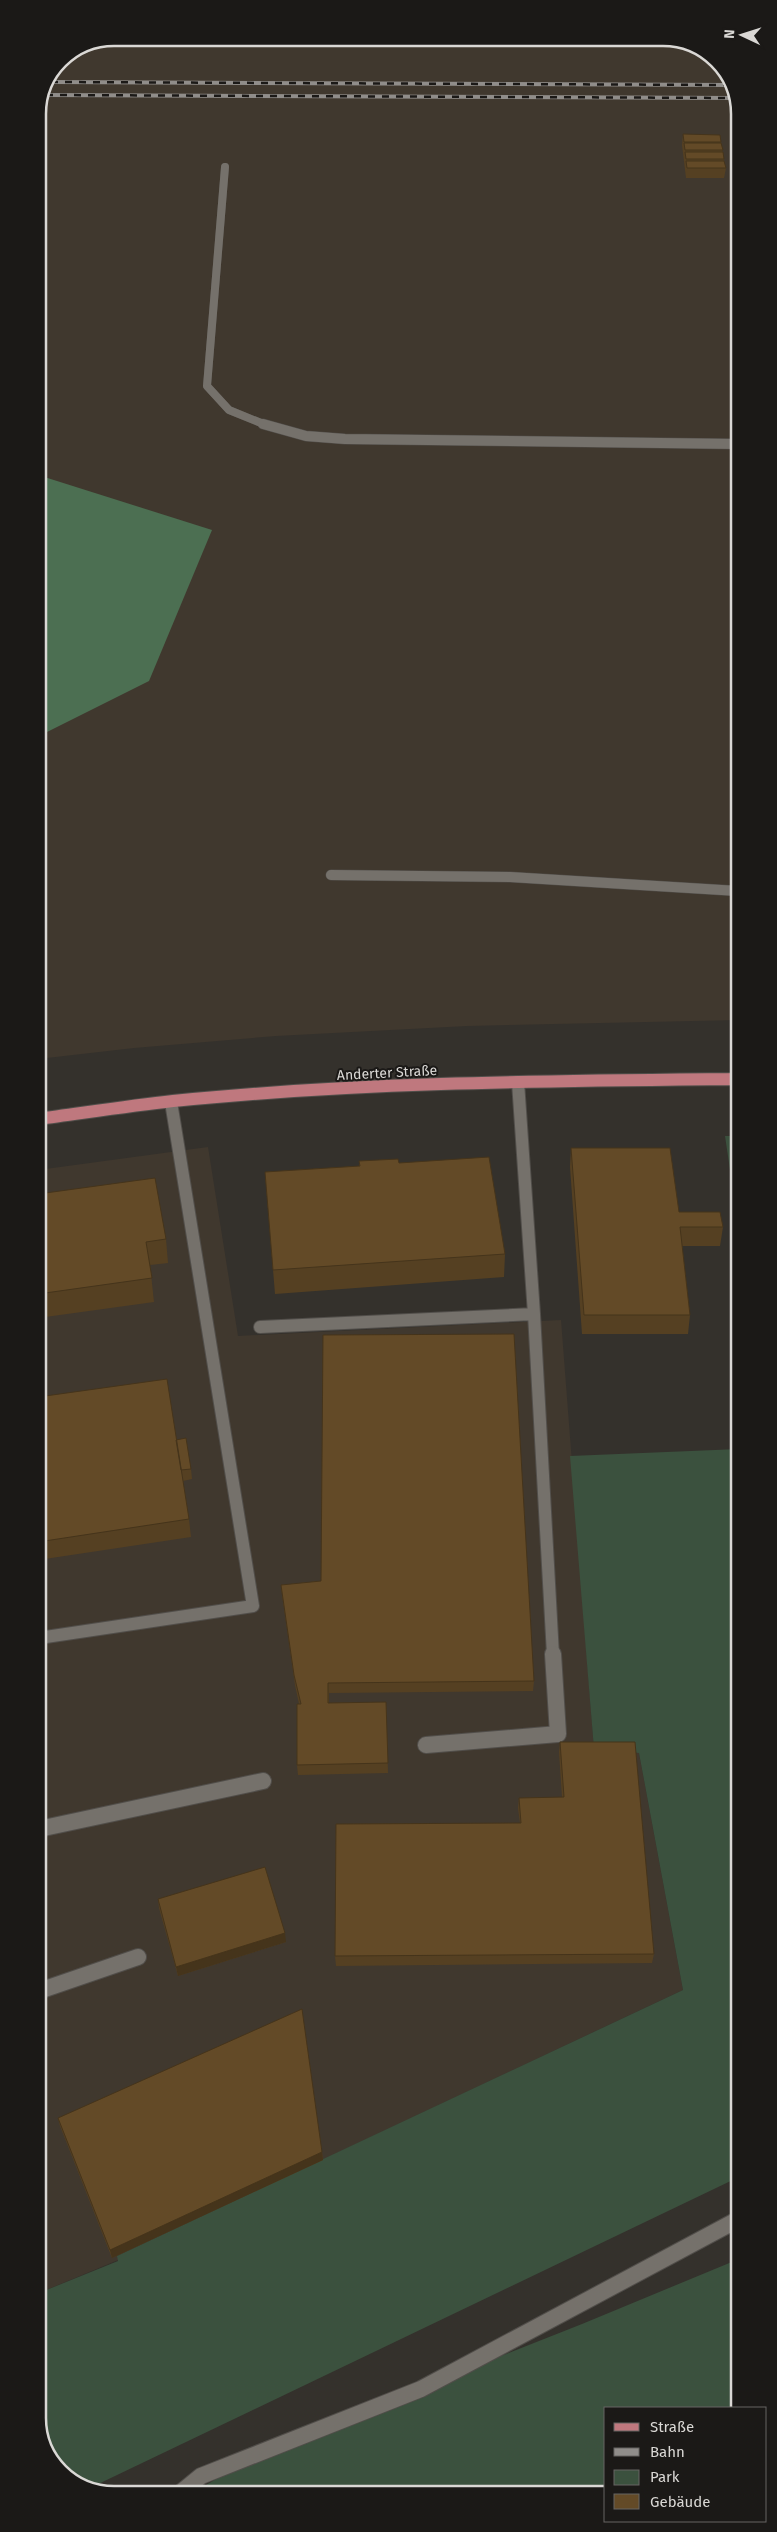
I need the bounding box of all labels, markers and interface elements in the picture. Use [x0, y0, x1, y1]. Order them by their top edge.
north arrow [717, 10, 767, 60]
text: N [721, 29, 738, 39]
street label: Anderter Straße [336, 1062, 438, 1084]
legend [604, 2407, 767, 2522]
text: Straße [650, 2418, 694, 2436]
text: Bahn [650, 2443, 685, 2461]
text: Park [650, 2468, 680, 2486]
text: Gebäude [650, 2493, 710, 2511]

